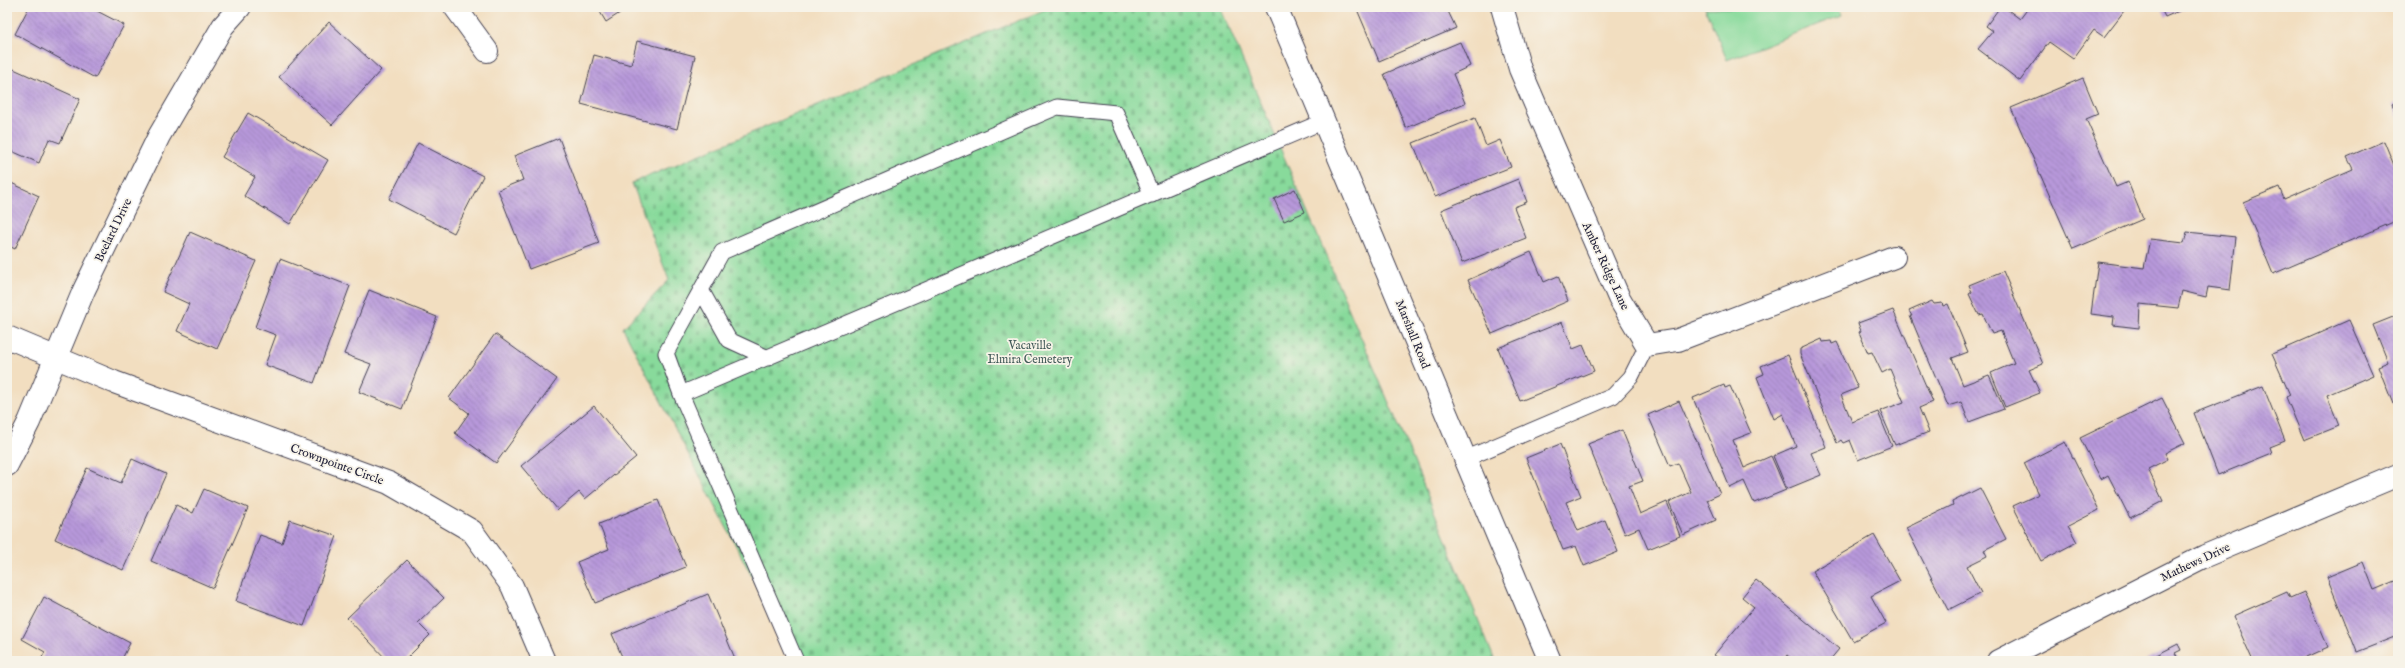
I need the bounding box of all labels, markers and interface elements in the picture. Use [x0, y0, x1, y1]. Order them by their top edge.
street label: Beelard Drive [92, 196, 135, 264]
street label: Amber Ridge Lane [1578, 219, 1633, 313]
street label: Marshall Road [1392, 298, 1433, 371]
park label: Vacaville Elmira Cemetery [987, 338, 1073, 367]
street label: Crownpointe Circle [288, 441, 386, 489]
street label: Mathews Drive [2158, 540, 2233, 585]

